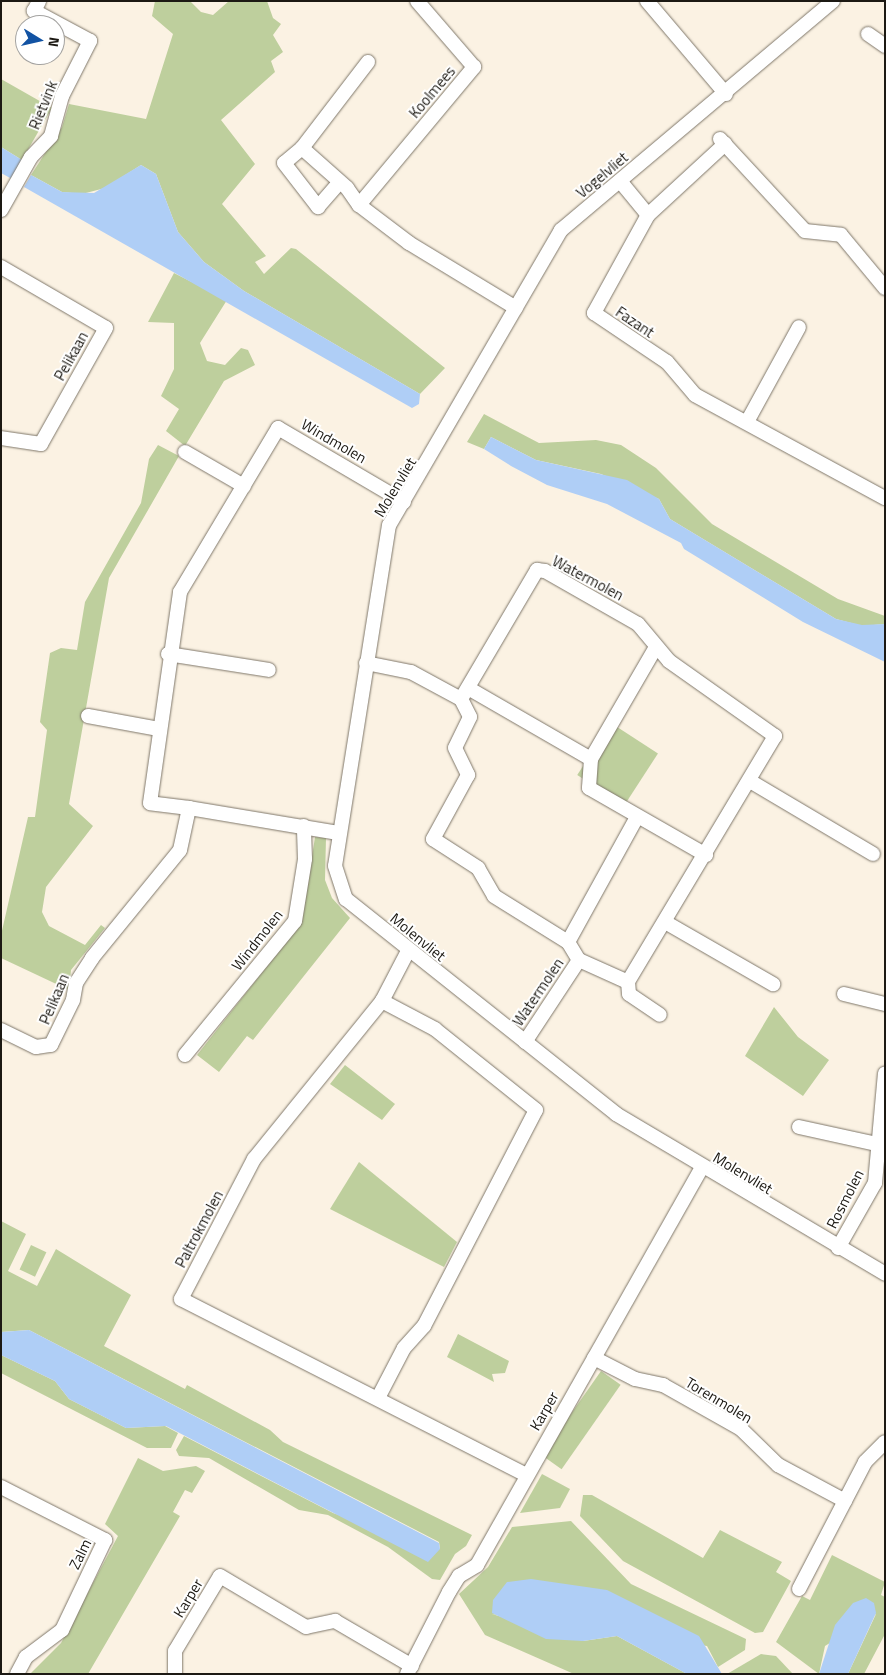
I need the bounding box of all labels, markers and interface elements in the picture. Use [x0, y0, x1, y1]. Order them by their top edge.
north arrow [15, 15, 65, 65]
text: N [43, 36, 65, 49]
street label: Koolmees [405, 62, 459, 122]
street label: Rietvink [25, 78, 61, 132]
street label: Vogelvliet [573, 148, 631, 202]
street label: Fazant [612, 303, 658, 341]
street label: Pelikaan [50, 328, 92, 384]
street label: Windmolen [298, 415, 370, 467]
street label: Molenvliet [370, 454, 420, 520]
street label: Watermolen [549, 552, 627, 604]
street label: Windmolen [228, 906, 286, 974]
street label: Molenvliet [387, 909, 449, 965]
street label: Watermolen [509, 955, 567, 1029]
street label: Pelikaan [35, 971, 73, 1027]
street label: Molenvliet [710, 1148, 776, 1198]
street label: Rosmolen [823, 1167, 867, 1231]
street label: Paltrokmolen [171, 1187, 227, 1271]
street label: Torenmolen [682, 1373, 756, 1427]
street label: Karper [526, 1388, 562, 1434]
street label: Zalm [65, 1536, 95, 1572]
street label: Karper [169, 1575, 207, 1621]

